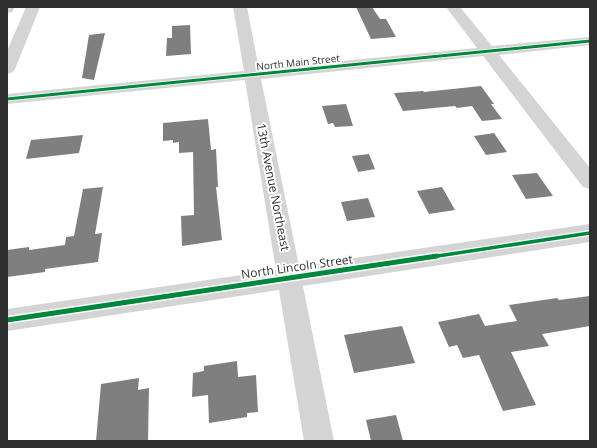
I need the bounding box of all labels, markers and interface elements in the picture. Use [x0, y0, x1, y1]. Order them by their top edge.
street label: North Main Street [256, 51, 341, 73]
street label: 13th Avenue Northeast [253, 122, 294, 252]
street label: North Lincoln Street [240, 250, 354, 283]

